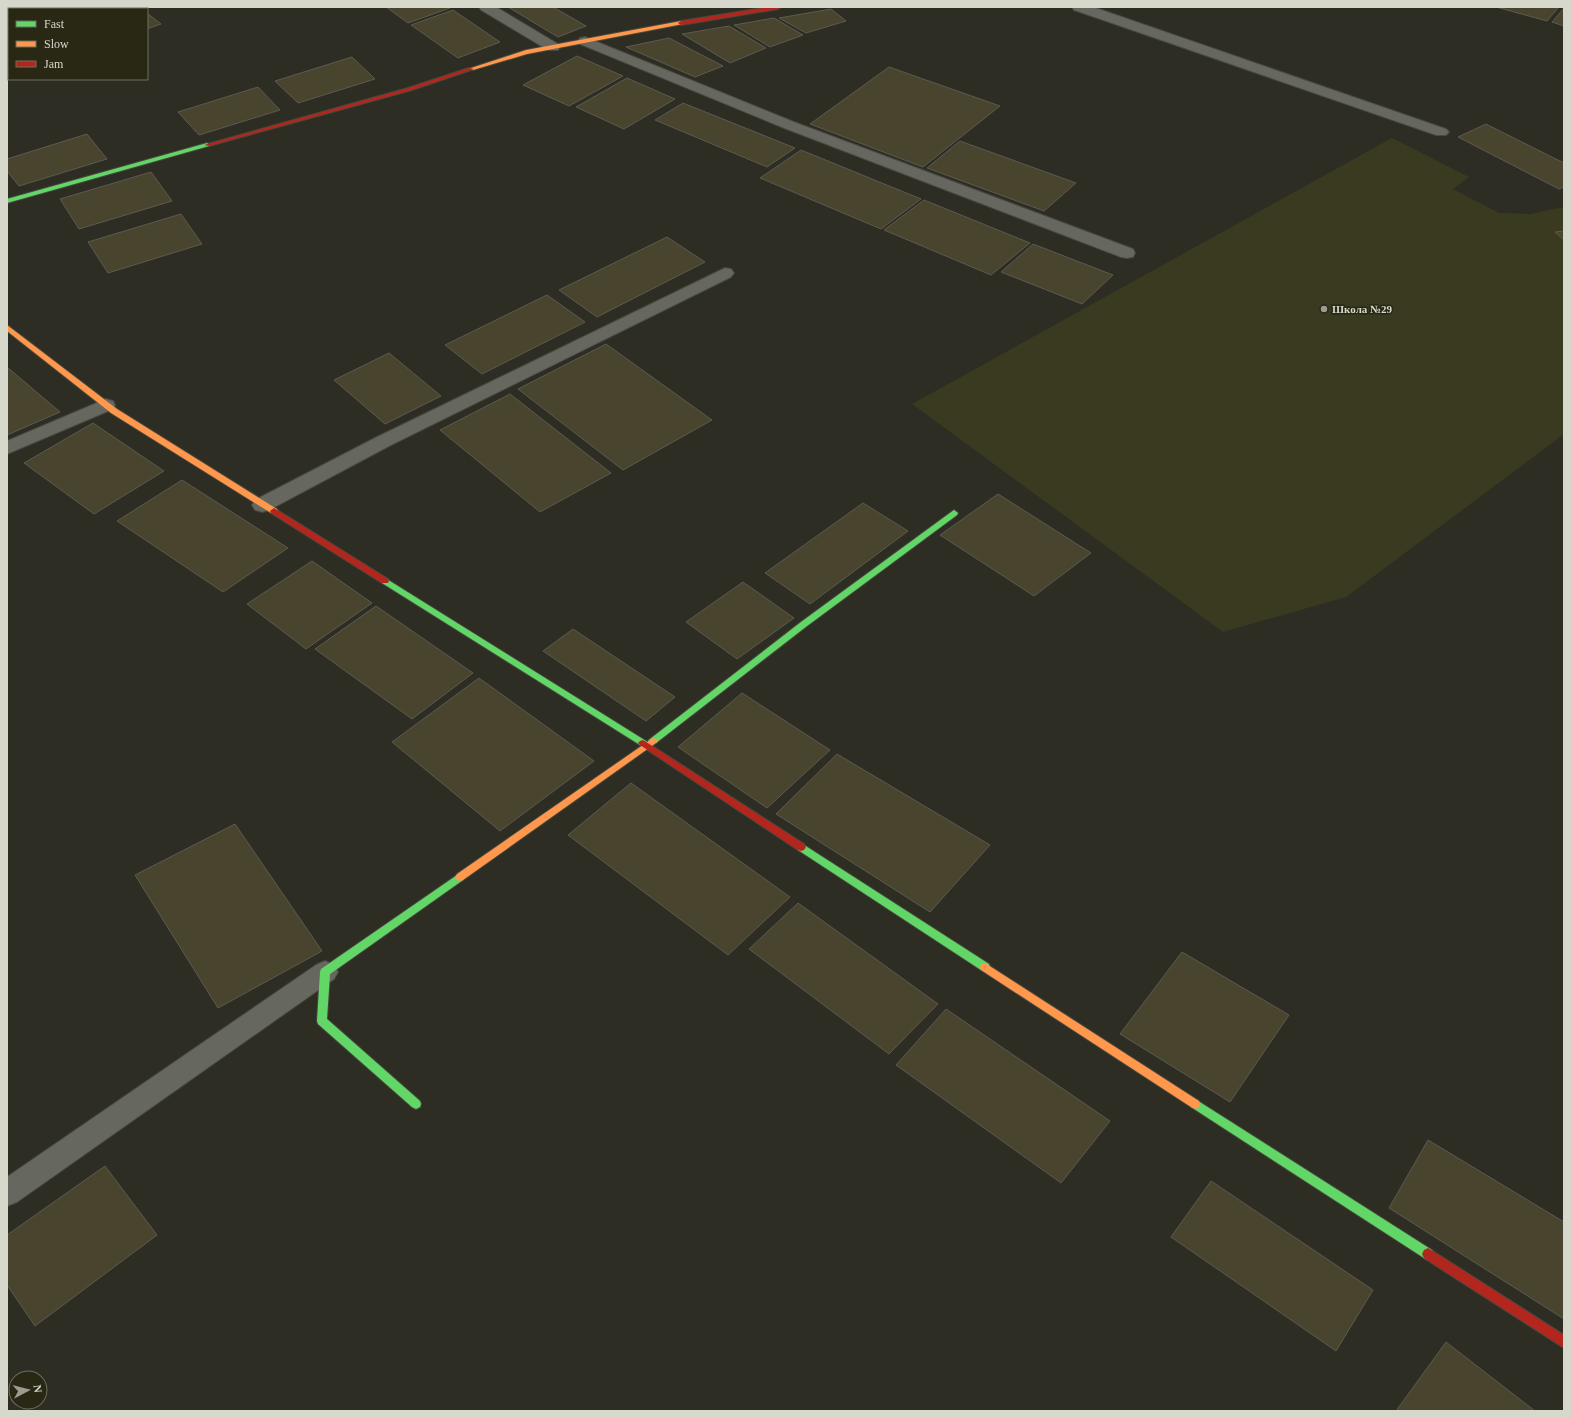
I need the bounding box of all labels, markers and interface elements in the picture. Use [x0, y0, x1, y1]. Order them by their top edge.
legend [8, 8, 148, 80]
text: Fast [44, 17, 65, 31]
text: Slow [44, 37, 69, 51]
text: Jam [44, 57, 64, 71]
place label: Школа №29 [1332, 303, 1393, 315]
marker: Школа №29 [1319, 304, 1329, 314]
north arrow [8, 1370, 48, 1410]
text: N [31, 1384, 44, 1394]

